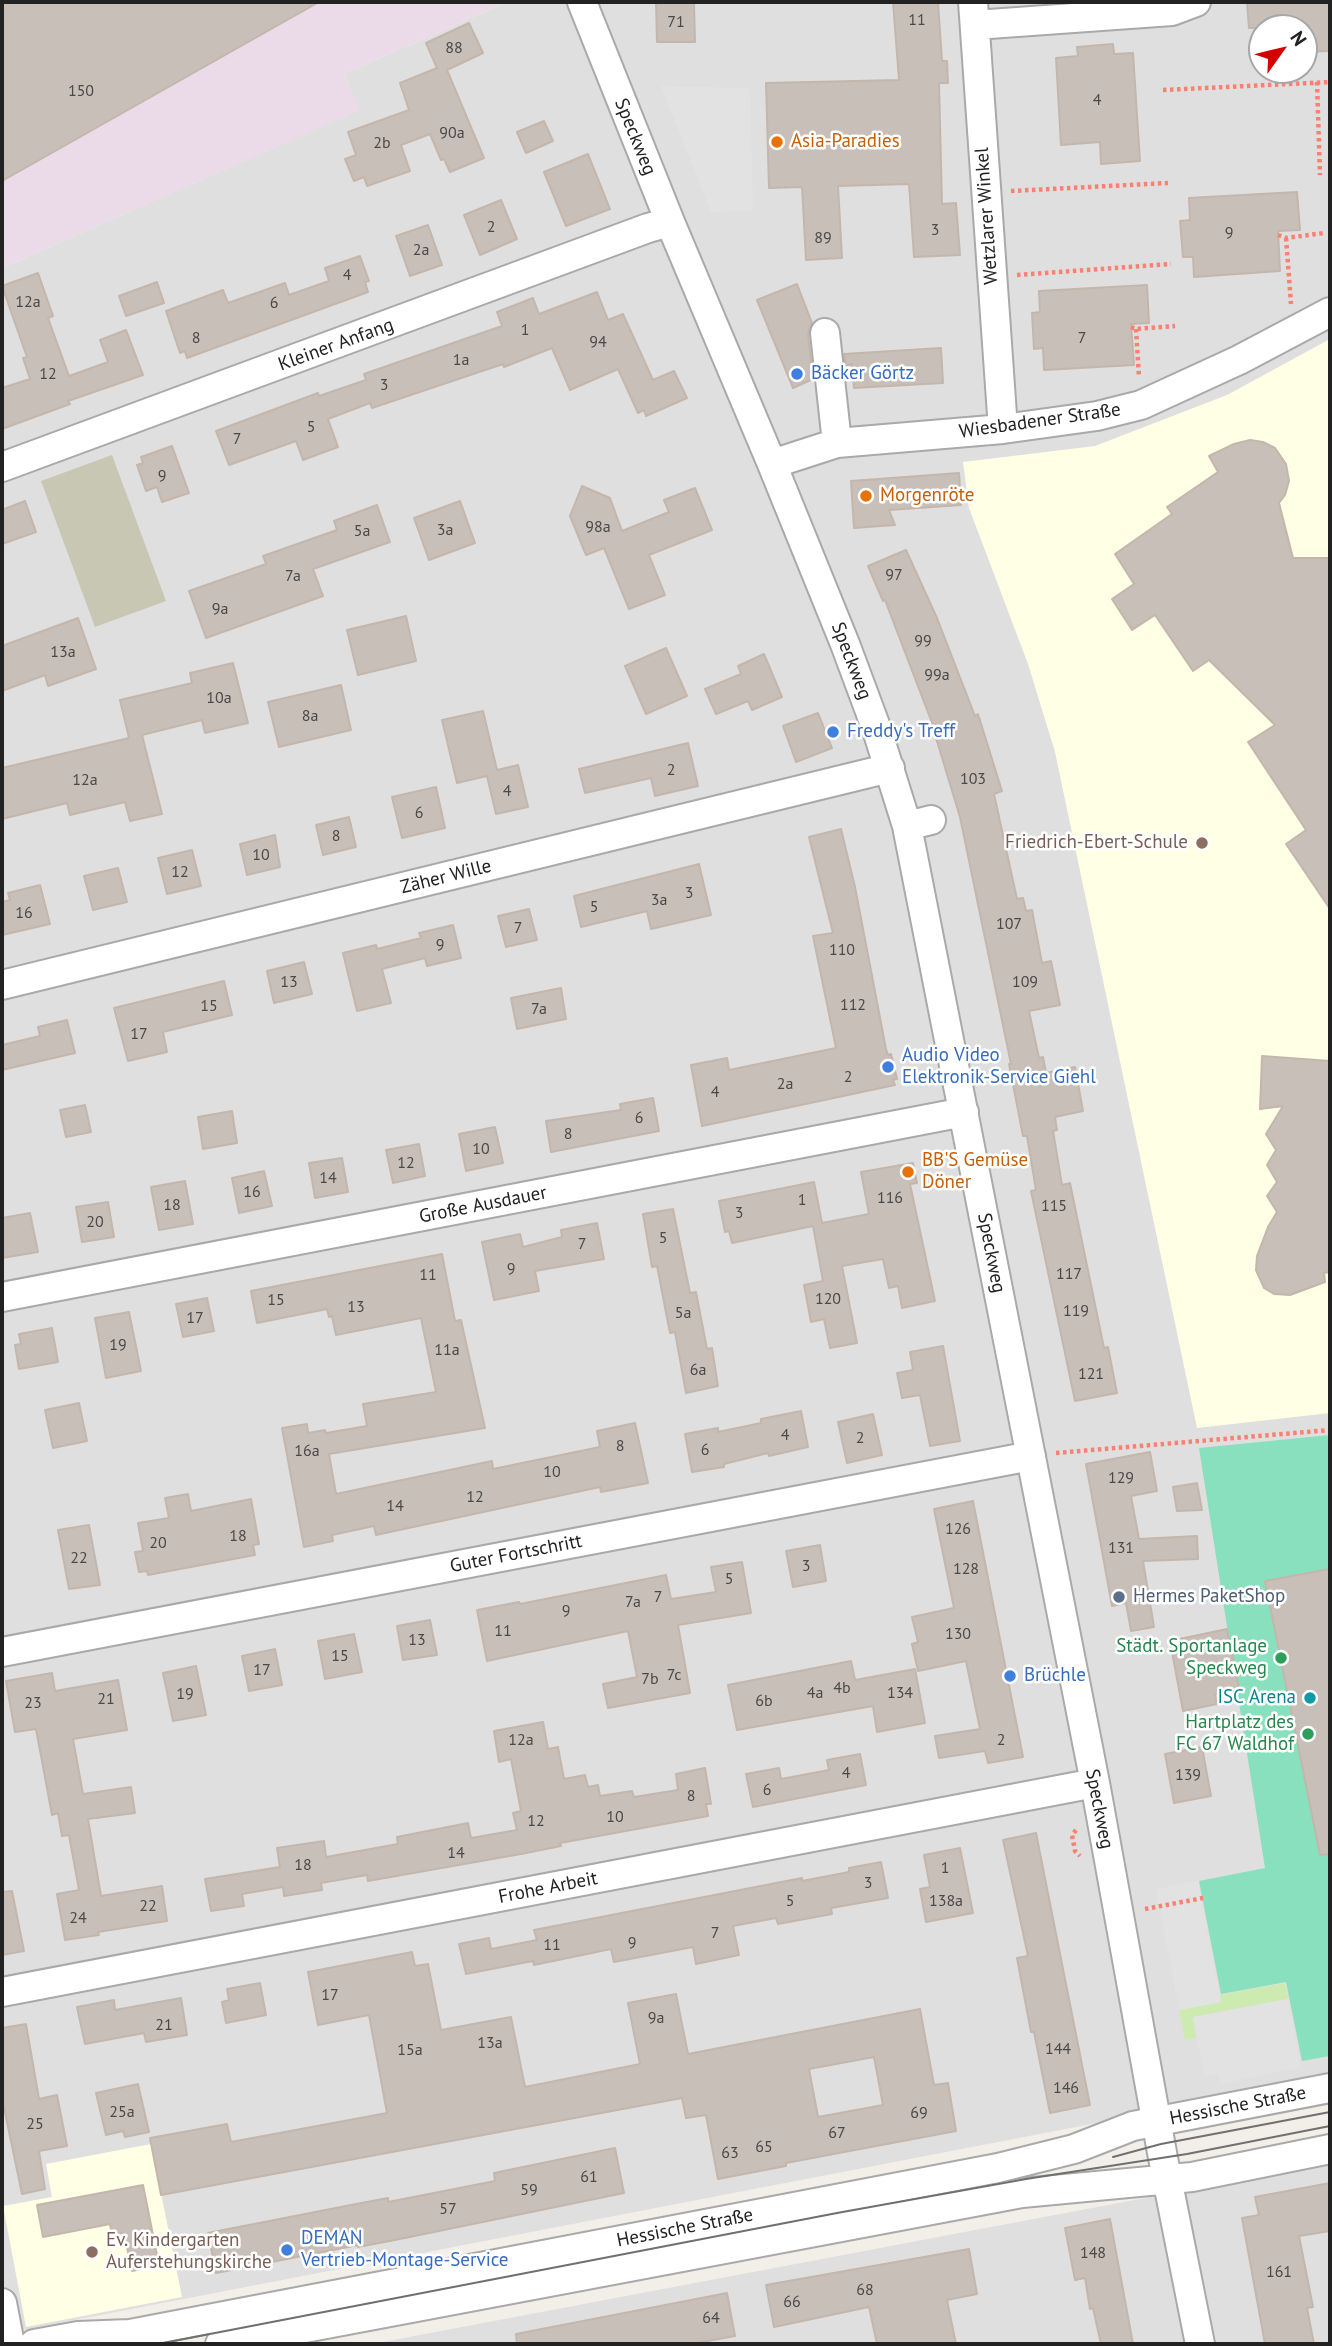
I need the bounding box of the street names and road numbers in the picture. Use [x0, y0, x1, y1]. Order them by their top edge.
street label: Speckweg [609, 95, 661, 179]
street label: Wetzlarer Winkel [971, 147, 1003, 285]
street label: Kleiner Anfang [275, 314, 397, 376]
street label: Wiesbadener Straße [958, 398, 1122, 444]
street label: Speckweg [826, 619, 876, 703]
street label: Zäher Wille [398, 855, 494, 899]
street label: Große Ausdauer [417, 1181, 549, 1229]
street label: Speckweg [972, 1211, 1010, 1295]
street label: Guter Fortschritt [448, 1530, 584, 1578]
street label: Speckweg [1080, 1767, 1118, 1851]
street label: Frohe Arbeit [496, 1867, 600, 1909]
street label: Hessische Straße [1168, 2082, 1308, 2130]
street label: Hessische Straße [615, 2204, 755, 2252]

